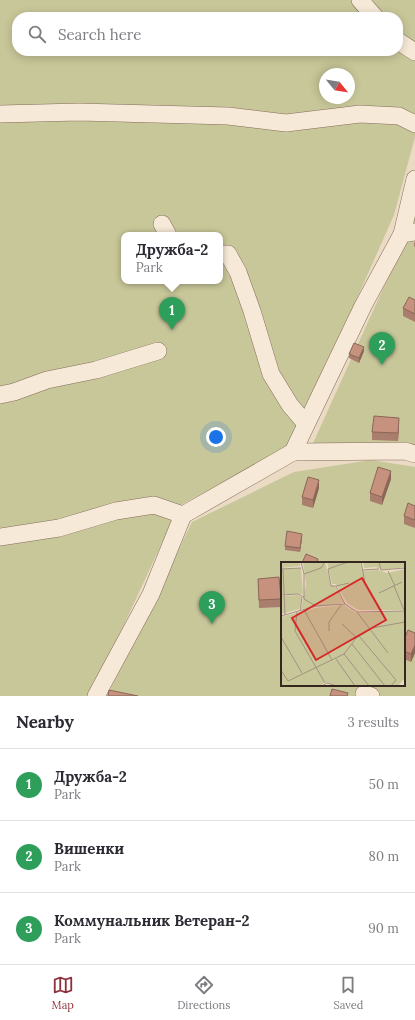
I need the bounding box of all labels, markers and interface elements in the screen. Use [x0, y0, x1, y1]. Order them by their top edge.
search box [12, 12, 403, 56]
icon: search [26, 23, 48, 45]
text: Search here [58, 25, 141, 44]
north arrow [319, 68, 355, 104]
popup [121, 232, 223, 284]
text: Дружба-2 [136, 240, 208, 259]
text: Park [136, 259, 163, 276]
pin: 1 [159, 297, 185, 330]
pin: 2 [369, 332, 395, 365]
your location [206, 427, 226, 447]
inset map [281, 562, 405, 686]
pin: 3 [199, 591, 225, 624]
text: Nearby [16, 711, 74, 733]
text: 3 results [347, 714, 399, 731]
text: Дружба-2 [54, 767, 127, 786]
text: 1 [26, 776, 32, 793]
text: 50 m [369, 776, 399, 793]
text: Park [54, 786, 81, 803]
text: Вишенки [54, 839, 124, 858]
text: 2 [26, 848, 32, 865]
text: 80 m [369, 848, 399, 865]
text: Park [54, 858, 81, 875]
text: Коммунальник Ветеран-2 [54, 911, 249, 930]
text: 3 [25, 920, 33, 937]
text: 90 m [368, 920, 399, 937]
text: Park [54, 930, 81, 947]
tab: Map [52, 974, 74, 1012]
tab: Directions [177, 974, 230, 1012]
tab: Saved [334, 974, 363, 1012]

